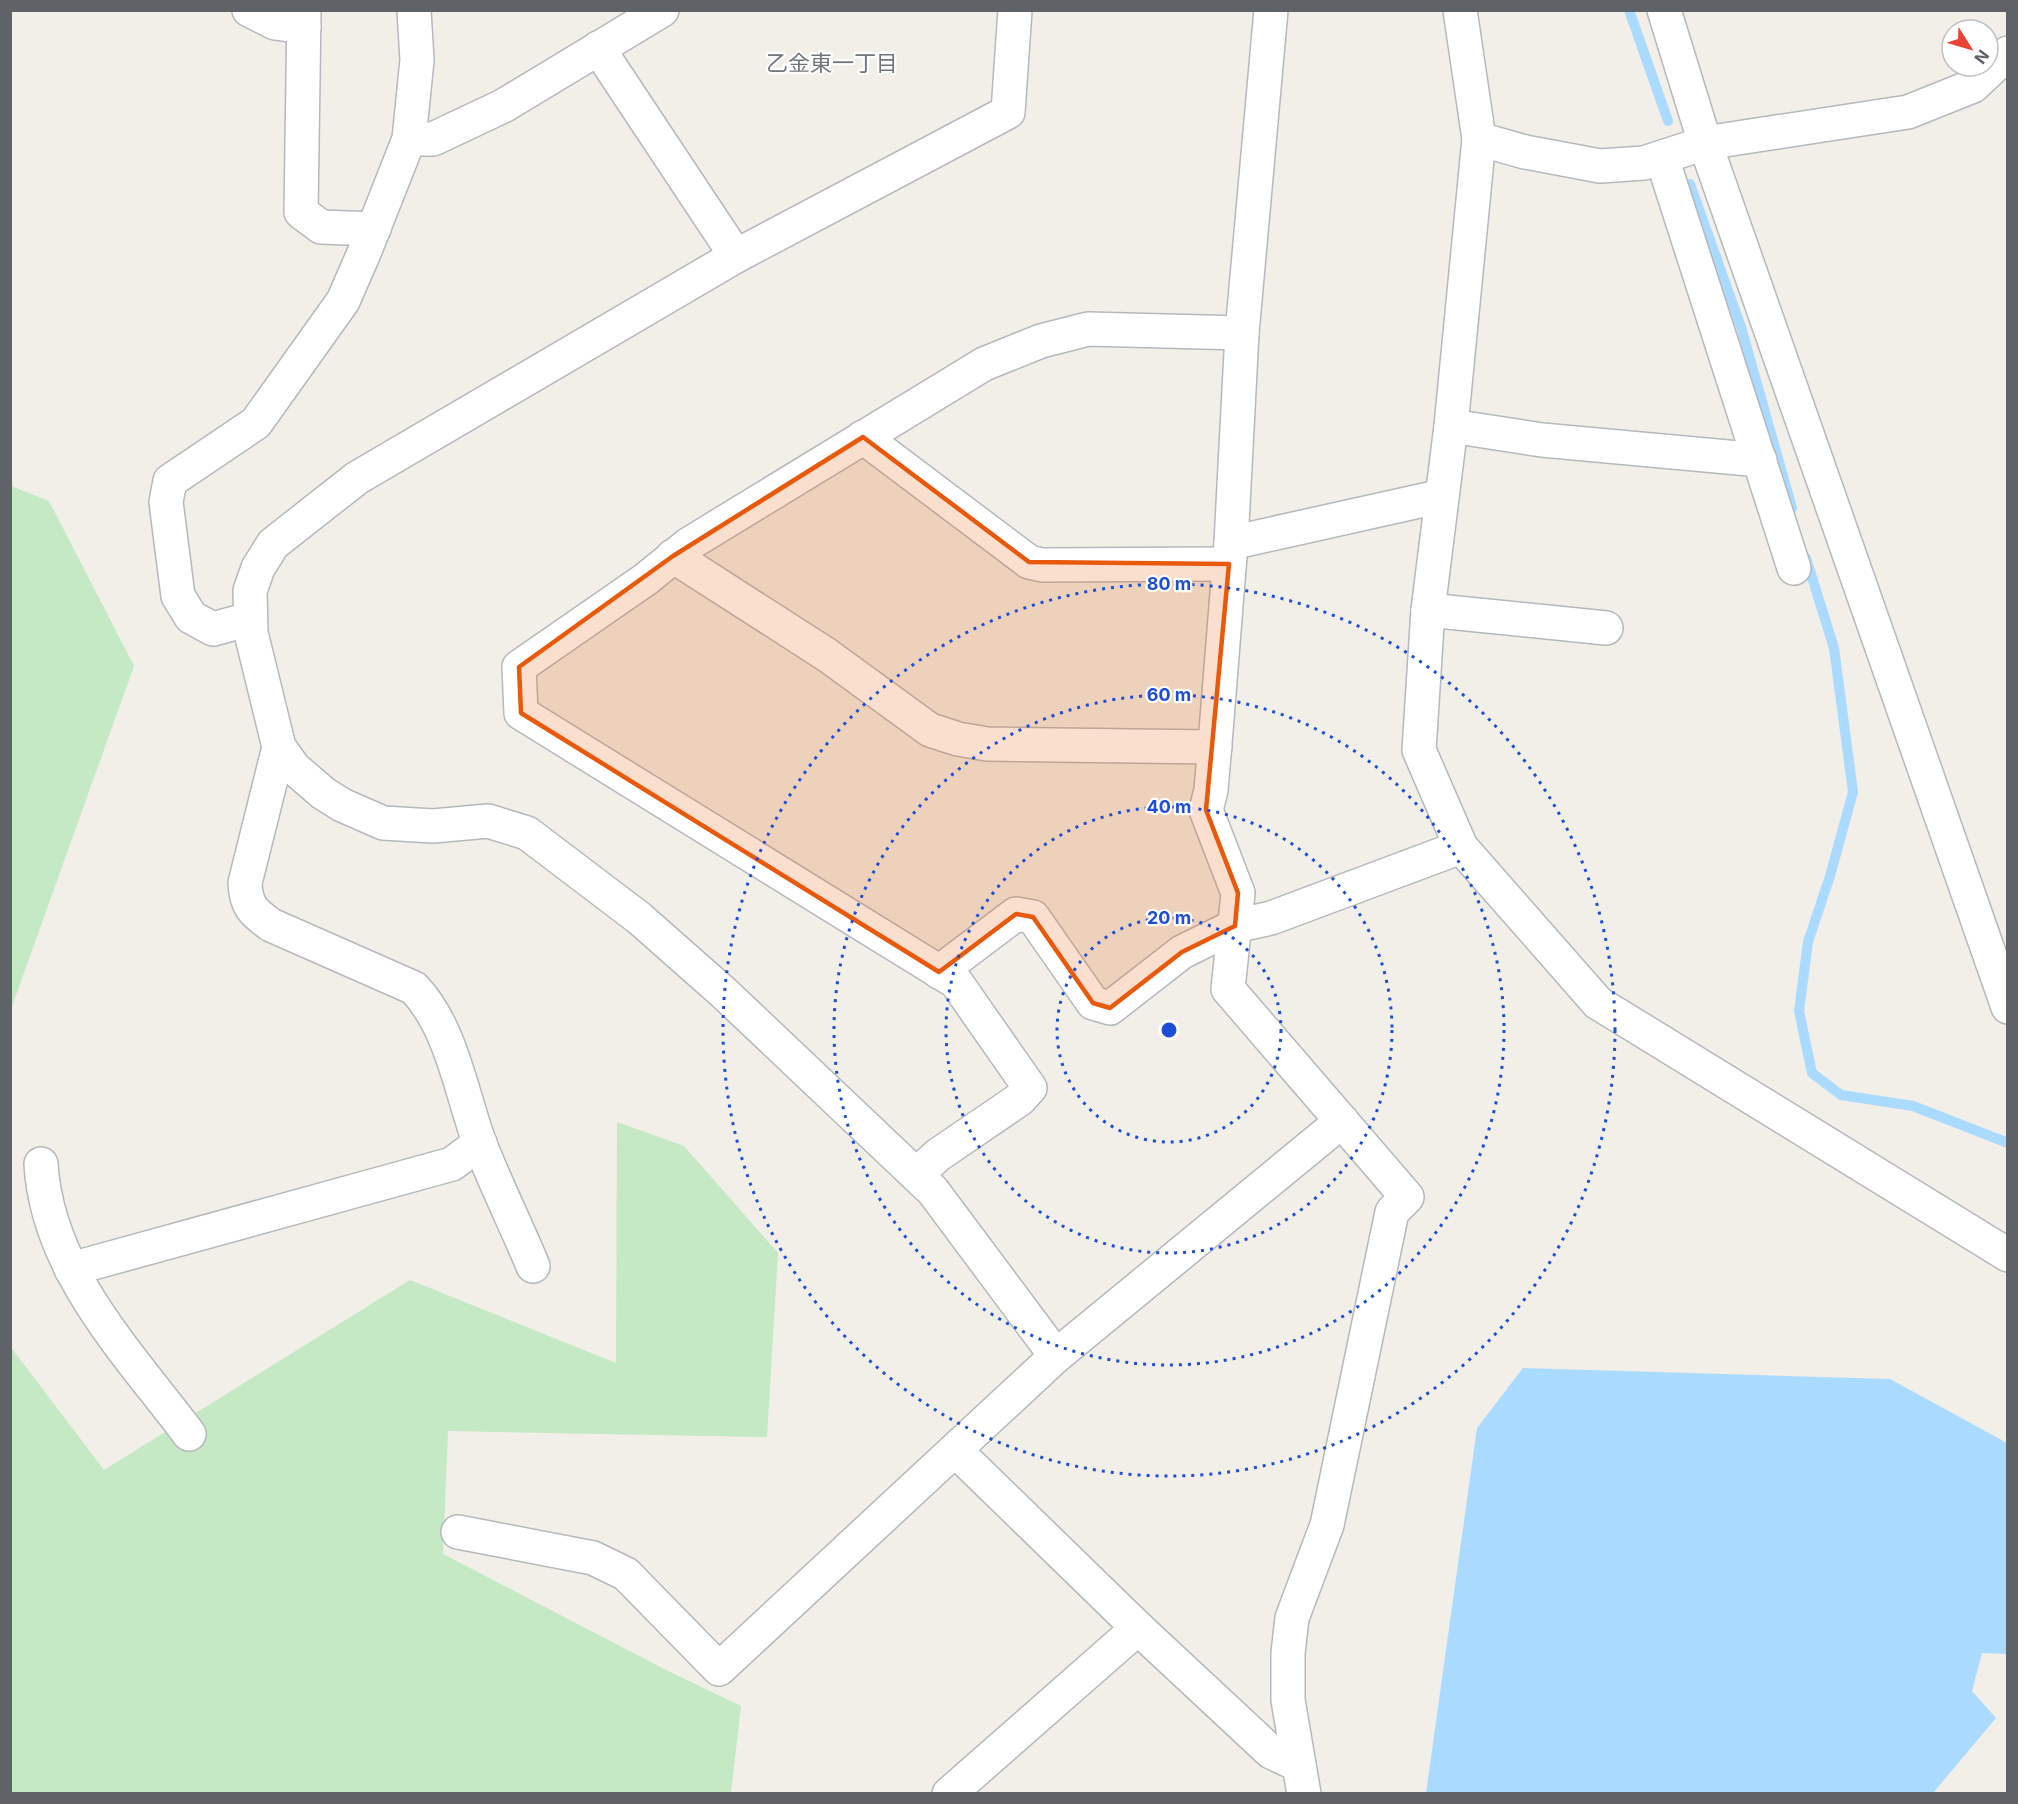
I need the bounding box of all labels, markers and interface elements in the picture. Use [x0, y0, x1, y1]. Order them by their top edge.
north arrow [1940, 18, 2000, 78]
text: N [1970, 46, 1994, 68]
district label: 乙金東一丁目 [766, 50, 898, 76]
text: 80 m [1147, 573, 1191, 594]
text: 60 m [1147, 684, 1191, 705]
text: 40 m [1147, 796, 1192, 817]
text: 20 m [1147, 907, 1191, 928]
centre of rings [1159, 1020, 1179, 1040]

